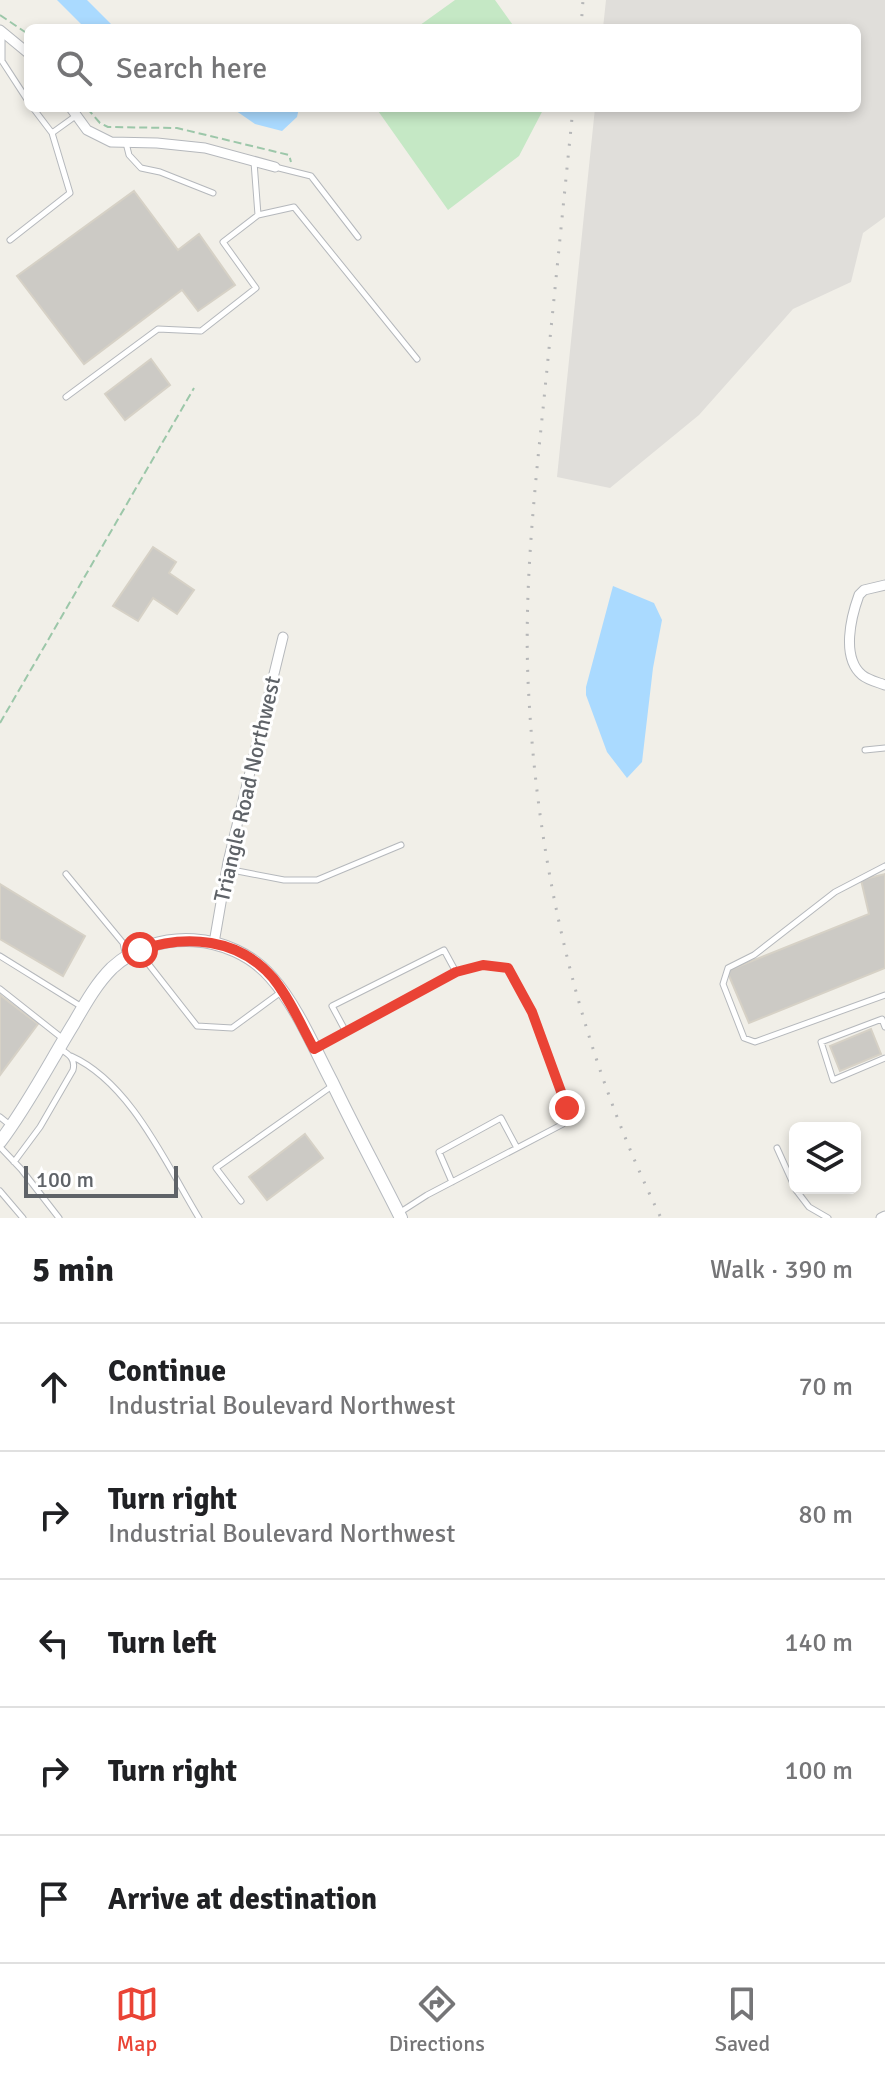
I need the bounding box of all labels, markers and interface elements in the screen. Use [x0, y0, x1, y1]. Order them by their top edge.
search box [24, 24, 861, 112]
icon: search [52, 46, 96, 90]
text: Search here [116, 50, 267, 87]
street label: Triangle Road Northwest [208, 673, 286, 905]
route start [122, 932, 158, 968]
route end [549, 1090, 585, 1126]
map controls [789, 1122, 861, 1194]
button: layers [789, 1122, 861, 1194]
scale bar [24, 1162, 178, 1198]
text: 100 m [36, 1166, 94, 1193]
text: 5 min [32, 1249, 114, 1291]
text: Walk · 390 m [710, 1254, 853, 1286]
text: Continue [108, 1353, 226, 1390]
icon: ahead [32, 1365, 76, 1409]
text: 70 m [798, 1371, 853, 1403]
text: Industrial Boulevard Northwest [108, 1390, 455, 1422]
text: Turn right [108, 1481, 237, 1518]
icon: right [32, 1493, 76, 1537]
text: 80 m [798, 1499, 853, 1531]
text: Industrial Boulevard Northwest [108, 1518, 455, 1550]
icon: left [32, 1621, 76, 1665]
text: Turn left [108, 1625, 217, 1662]
text: 140 m [784, 1627, 853, 1659]
icon: right [32, 1749, 76, 1793]
text: Turn right [108, 1753, 237, 1790]
text: 100 m [784, 1755, 853, 1787]
icon: arrive [32, 1877, 76, 1921]
text: Arrive at destination [108, 1881, 377, 1918]
tab: Map [115, 1982, 159, 2057]
tab: Directions [389, 1982, 485, 2057]
tab: Saved [715, 1982, 770, 2057]

